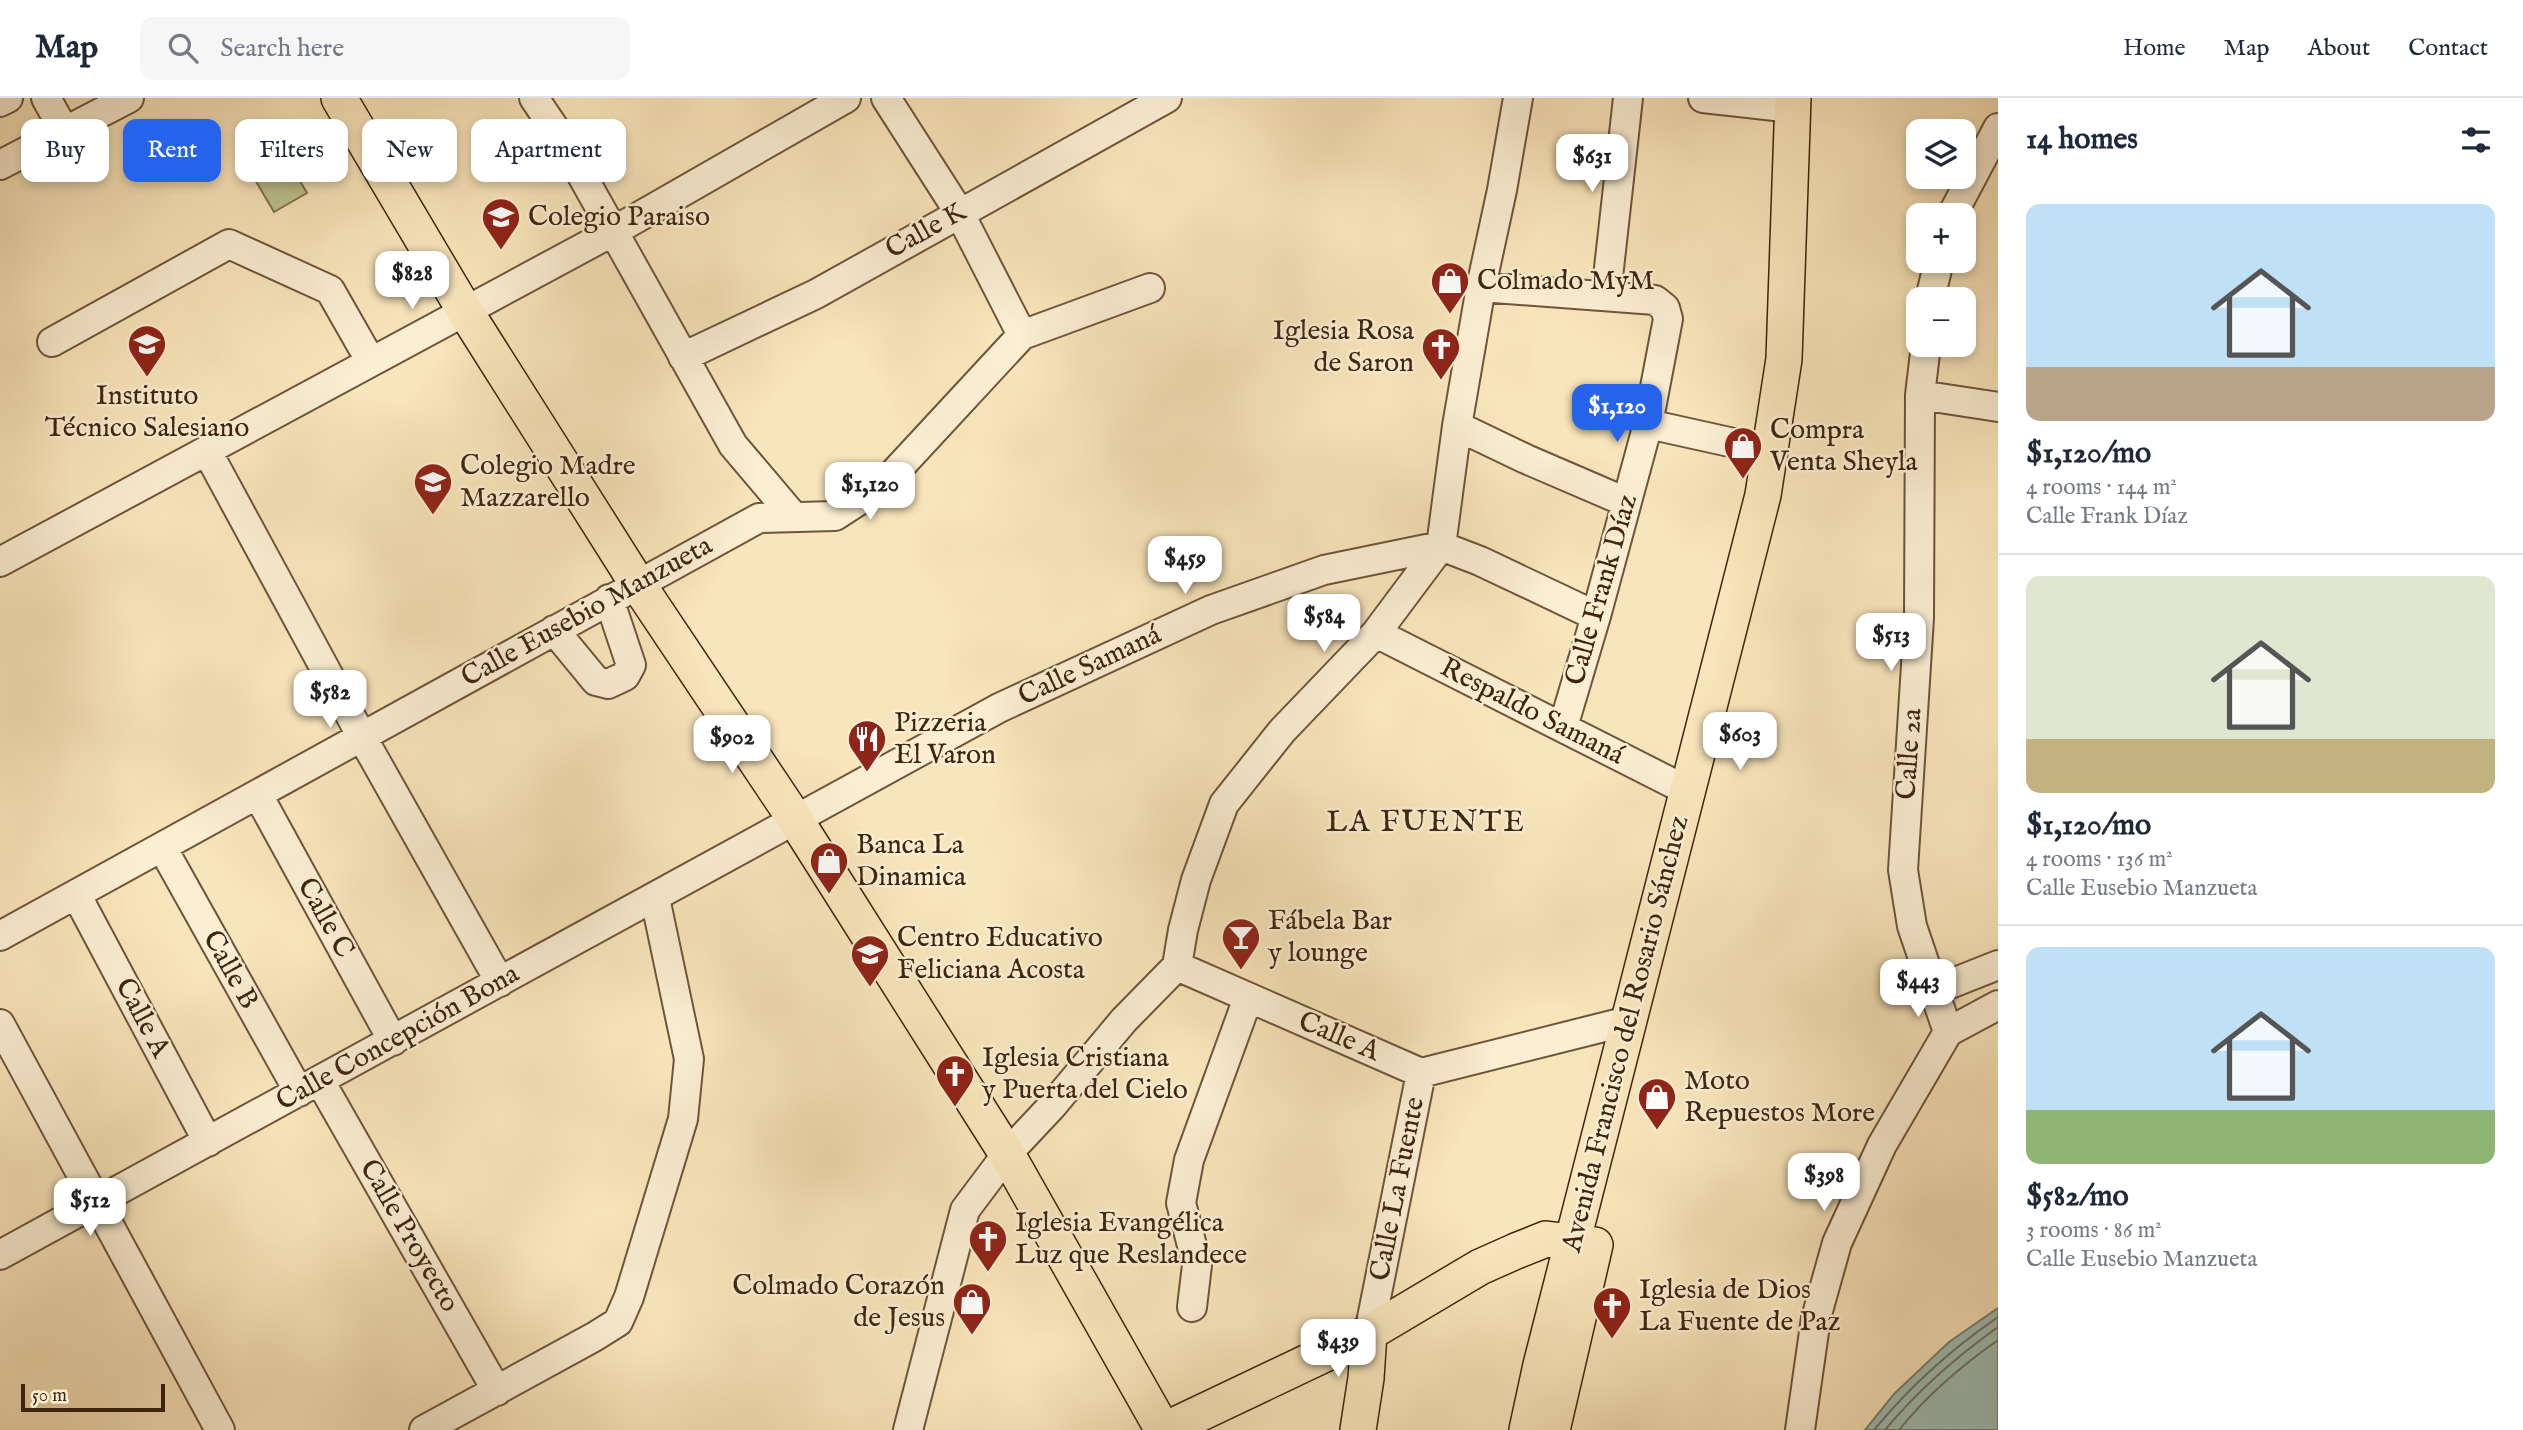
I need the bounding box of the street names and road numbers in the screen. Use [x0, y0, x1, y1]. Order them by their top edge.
street label: Calle K [880, 194, 973, 267]
street label: Calle Frank Díaz [1558, 490, 1646, 690]
street label: Calle Eusebio Manzueta [455, 528, 719, 696]
street label: Calle Samaná [1013, 617, 1168, 714]
street label: Respaldo Samaná [1434, 651, 1631, 774]
street label: Calle 2a [1889, 706, 1931, 801]
street label: Avenida Francisco del Rosario Sánchez [1554, 812, 1697, 1257]
street label: Calle C [289, 872, 361, 964]
street label: Calle B [194, 924, 266, 1016]
street label: Calle Concepción Bona [270, 956, 526, 1119]
street label: Calle A [107, 972, 178, 1065]
street label: Calle A [1293, 1004, 1386, 1070]
street label: Calle La Fuente [1363, 1094, 1433, 1284]
street label: Calle Proyecto [351, 1153, 467, 1319]

